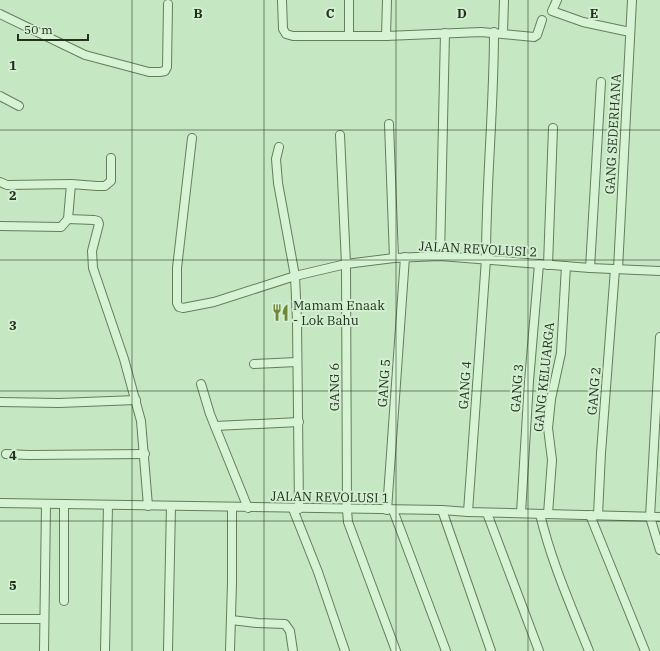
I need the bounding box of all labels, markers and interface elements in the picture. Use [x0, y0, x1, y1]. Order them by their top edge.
text: B [193, 5, 203, 22]
text: C [326, 5, 335, 22]
text: D [457, 5, 467, 22]
text: E [590, 5, 598, 22]
scale bar [18, 16, 88, 42]
text: 50 m [24, 22, 53, 37]
text: 1 [9, 57, 17, 74]
street label: GANG SEDERHANA [601, 73, 625, 195]
text: 2 [9, 187, 17, 204]
street label: JALAN REVOLUSI 2 [418, 237, 538, 261]
place label: Mamam Enaak - Lok Bahu [293, 297, 385, 329]
restaurant icon: Mamam Enaak - Lok Bahu [270, 302, 290, 322]
text: 3 [9, 317, 17, 334]
street label: GANG KELUARGA [530, 321, 558, 433]
street label: GANG 5 [374, 358, 394, 408]
street label: GANG 4 [455, 360, 475, 410]
street label: GANG 6 [326, 363, 343, 411]
street label: GANG 3 [507, 363, 527, 413]
street label: GANG 2 [583, 366, 605, 416]
text: 4 [9, 447, 17, 464]
street label: JALAN REVOLUSI 1 [270, 487, 390, 507]
text: 5 [9, 577, 17, 594]

